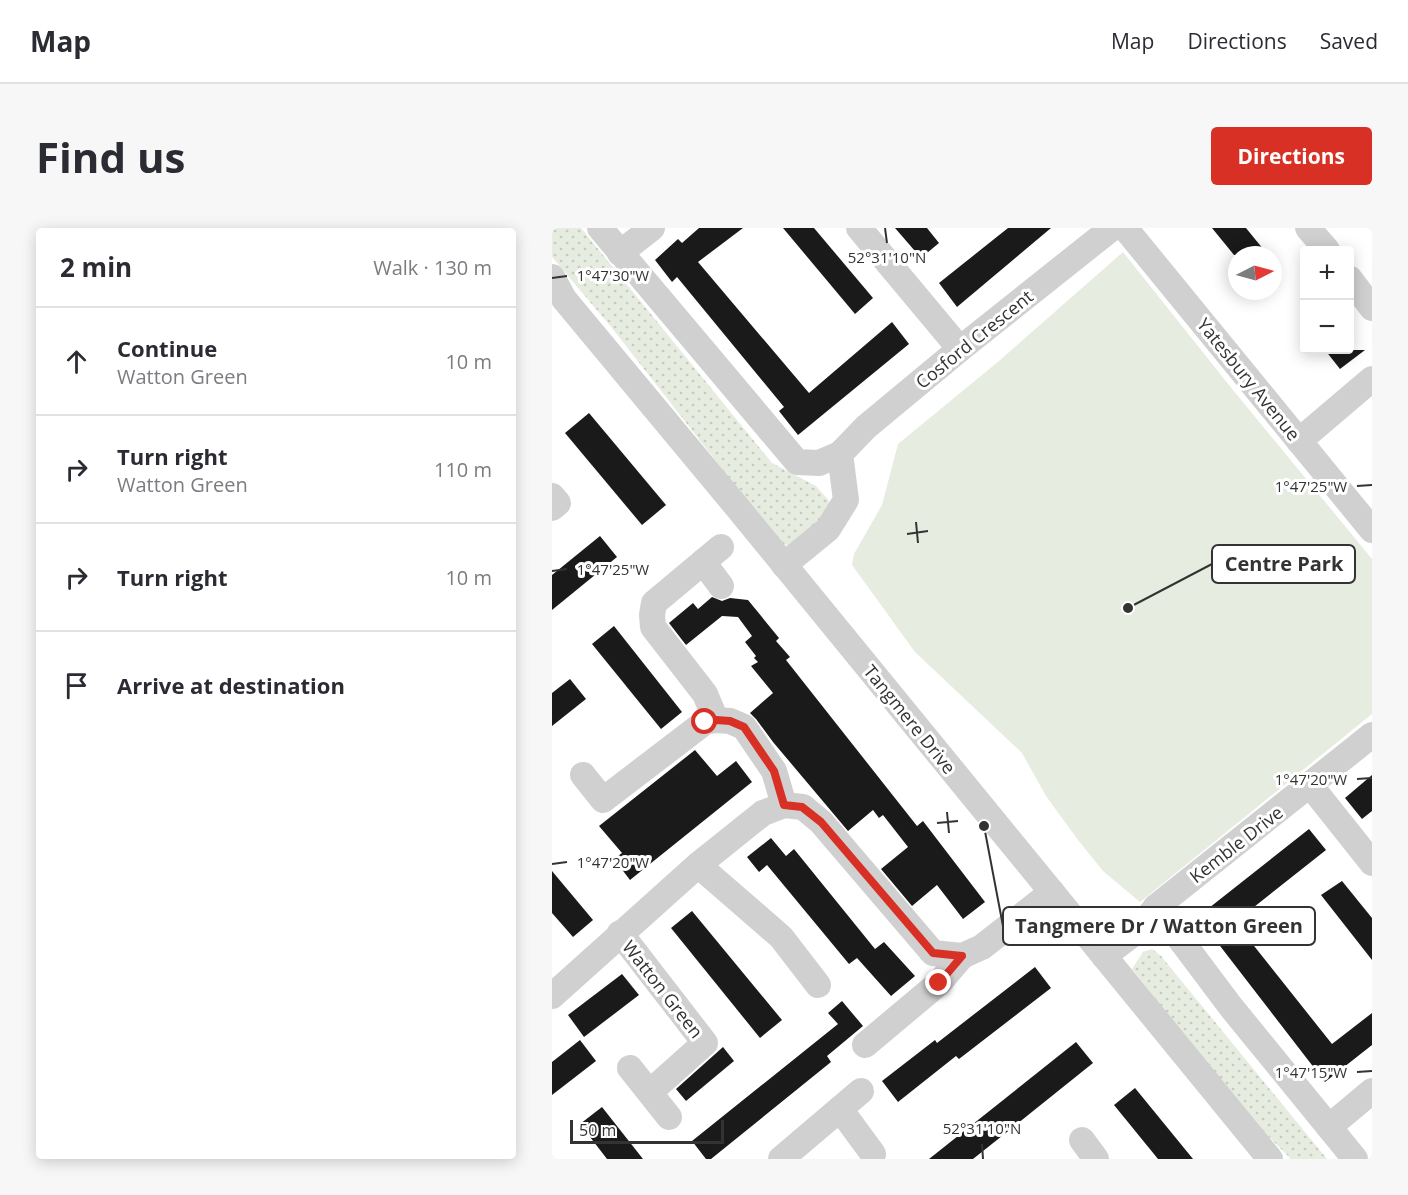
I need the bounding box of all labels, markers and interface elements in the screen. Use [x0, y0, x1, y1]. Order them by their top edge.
text: Map [30, 22, 91, 60]
text: Map [1111, 27, 1154, 55]
text: Directions [1187, 27, 1287, 55]
text: Saved [1320, 27, 1378, 55]
button: Directions [1211, 127, 1372, 185]
text: Find us [36, 128, 185, 185]
north arrow [1228, 246, 1282, 300]
map controls [1300, 246, 1354, 354]
button: + [1300, 246, 1354, 300]
text: 52°31'10"N [848, 247, 926, 267]
text: 2 min [60, 249, 132, 285]
text: Walk · 130 m [373, 254, 492, 281]
text: 1°47'30"W [577, 265, 649, 285]
street label: Cosford Crescent [910, 284, 1038, 394]
button: − [1300, 300, 1354, 354]
street label: Yatesbury Avenue [1192, 313, 1306, 445]
text: Continue [117, 333, 217, 363]
icon: ahead [60, 345, 93, 378]
text: 10 m [445, 348, 492, 375]
text: Watton Green [117, 363, 248, 390]
text: Turn right [117, 441, 228, 471]
icon: right [60, 453, 93, 486]
text: 110 m [434, 456, 492, 483]
text: Watton Green [117, 471, 248, 498]
text: 1°47'25"W [1275, 476, 1347, 496]
callout: Centre Park [1212, 545, 1355, 583]
text: Centre Park [1225, 550, 1344, 577]
text: 1°47'25"W [577, 559, 649, 579]
icon: right [60, 561, 93, 594]
text: Turn right [117, 562, 228, 592]
text: 10 m [445, 564, 492, 591]
street label: Tangmere Drive [859, 659, 961, 779]
icon: arrive [60, 669, 93, 702]
text: Arrive at destination [117, 670, 345, 700]
route start [691, 708, 717, 734]
text: 1°47'20"W [1275, 769, 1347, 789]
street label: Kemble Drive [1184, 800, 1288, 888]
text: 1°47'20"W [577, 852, 649, 872]
callout: Tangmere Dr / Watton Green [1003, 907, 1315, 945]
text: Tangmere Dr / Watton Green [1015, 912, 1303, 939]
street label: Watton Green [617, 935, 709, 1043]
route end [925, 969, 951, 995]
text: 1°47'15"W [1275, 1062, 1347, 1082]
scale bar [570, 1117, 724, 1144]
text: 52°31'10"N [943, 1118, 1021, 1138]
text: 50 m [579, 1119, 616, 1141]

